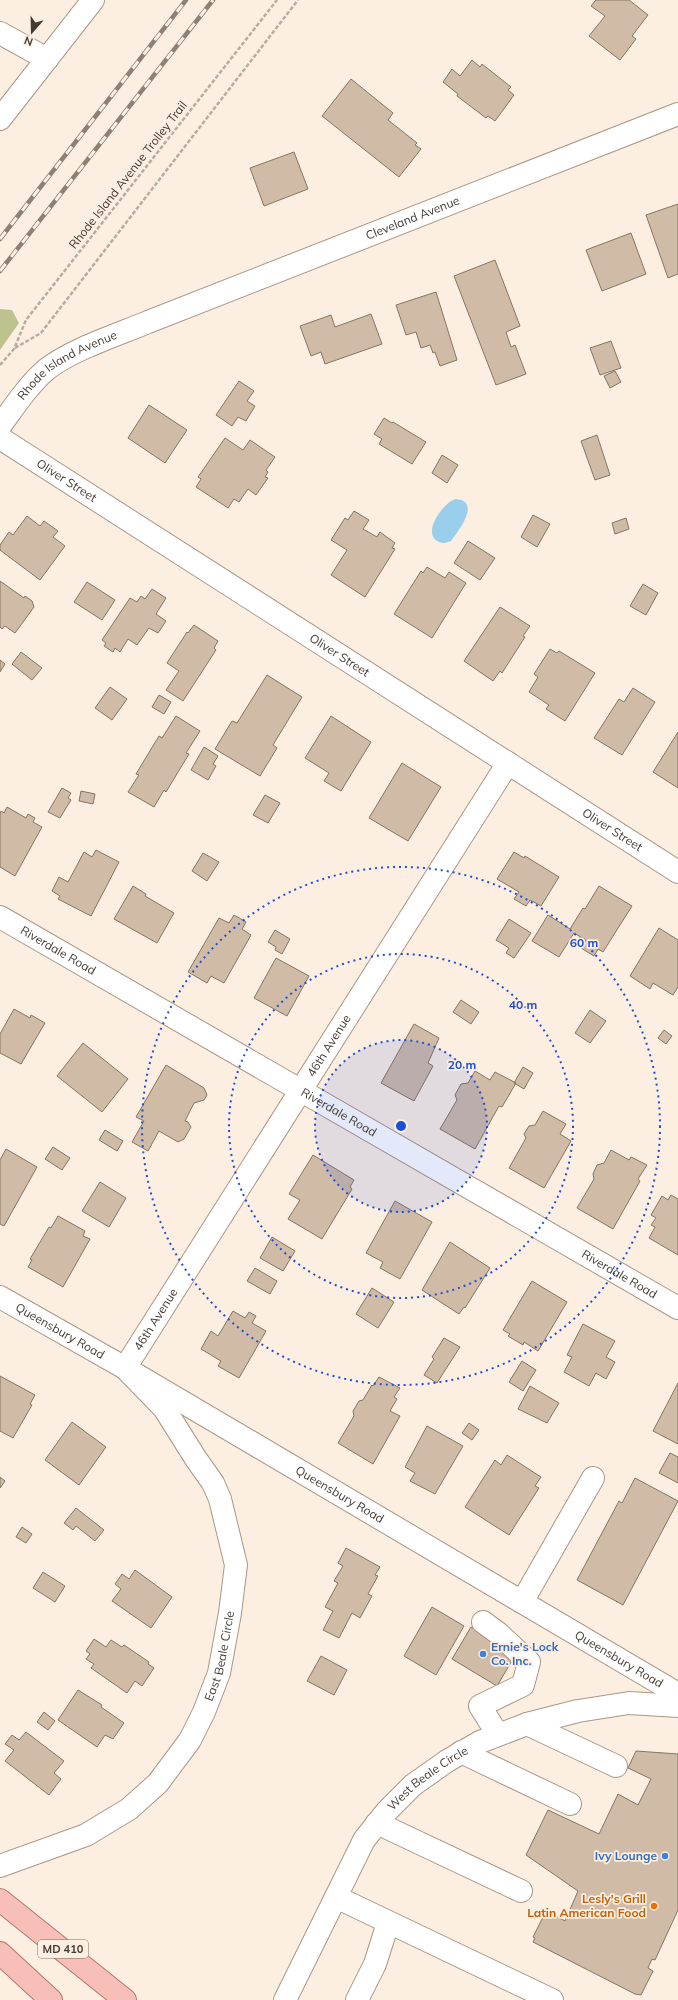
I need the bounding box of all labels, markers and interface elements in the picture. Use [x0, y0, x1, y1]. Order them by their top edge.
north arrow [12, 12, 52, 52]
text: N [22, 33, 35, 49]
street label: Rhode Island Avenue Trolley Trail [65, 98, 190, 251]
street label: Cleveland Avenue [363, 193, 462, 243]
street label: Rhode Island Avenue [14, 327, 119, 403]
street label: Oliver Street [34, 455, 100, 505]
street label: Oliver Street [307, 630, 373, 680]
street label: Oliver Street [580, 805, 645, 854]
street label: Riverdale Road [18, 922, 99, 978]
text: 60 m [570, 935, 598, 950]
text: 40 m [509, 997, 537, 1012]
street label: 46th Avenue [303, 1012, 354, 1079]
text: 20 m [448, 1057, 476, 1072]
street label: Riverdale Road [299, 1084, 379, 1140]
centre of rings [394, 1119, 408, 1133]
street label: Riverdale Road [579, 1246, 660, 1301]
street label: 46th Avenue [130, 1285, 181, 1353]
street label: Queensbury Road [13, 1299, 107, 1362]
street label: Queensbury Road [293, 1462, 387, 1526]
street label: East Beale Circle [201, 1610, 237, 1703]
street label: Queensbury Road [572, 1627, 666, 1691]
place label: Ernie's Lock Co. Inc. [491, 1639, 559, 1668]
marker: Ernie's Lock Co. Inc. [478, 1649, 488, 1659]
street label: West Beale Circle [384, 1743, 470, 1813]
place label: Ivy Lounge [595, 1848, 657, 1863]
marker: Ivy Lounge [660, 1851, 670, 1861]
place label: Lesly's Grill Latin American Food [527, 1891, 646, 1920]
marker: Lesly's Grill Latin American Food [649, 1901, 659, 1911]
road number: MD 410 [38, 1940, 88, 1958]

